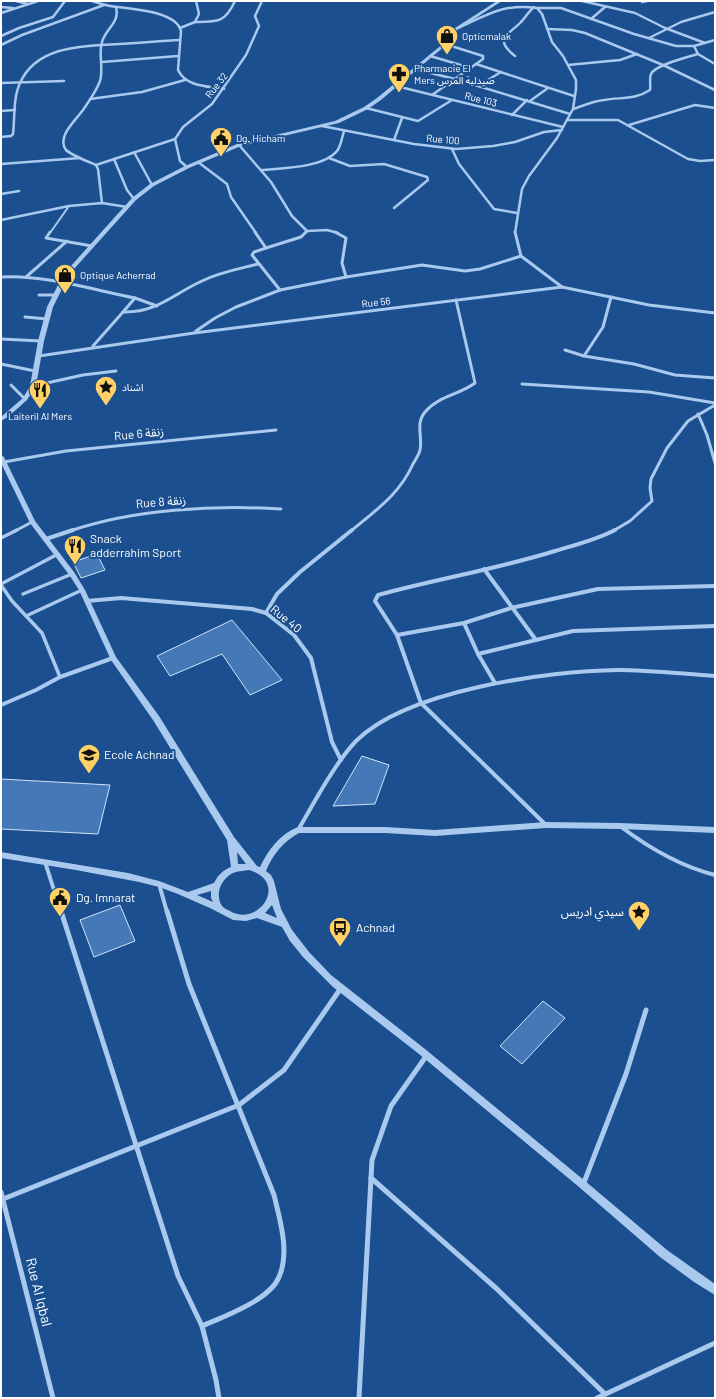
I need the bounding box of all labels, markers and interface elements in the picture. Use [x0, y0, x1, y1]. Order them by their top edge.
shop icon: Opticmalak [434, 23, 460, 56]
place label: Opticmalak [462, 30, 511, 42]
pharmacy icon: Pharmacie El Mers صيدلية المرس [386, 61, 412, 94]
place label: Pharmacie El Mers صيدلية المرس [414, 62, 495, 87]
street label: Rue 32 [202, 70, 230, 100]
street label: Rue 103 [463, 89, 499, 109]
public building icon: Dg. Hicham [208, 125, 234, 158]
place label: Dg. Hicham [236, 132, 285, 144]
street label: Rue 100 [426, 132, 460, 146]
shop icon: Optique Acherrad [52, 262, 78, 295]
place label: Optique Acherrad [80, 269, 156, 281]
street label: Rue 56 [361, 294, 391, 310]
place icon: اشناد [93, 374, 119, 407]
restaurant icon: Laiteril Al Mers [27, 377, 53, 410]
place label: اشناد [122, 381, 143, 393]
place label: Laiteril Al Mers [8, 410, 72, 422]
street label: Rue 6 زنقة [113, 423, 165, 444]
street label: Rue 8 زنقة [135, 492, 187, 511]
place label: Snack adderrahim Sport [90, 531, 181, 559]
restaurant icon: Snack adderrahim Sport [62, 533, 88, 566]
street label: Rue 40 [268, 601, 305, 635]
school or university icon: Ecole Achnad [76, 742, 102, 775]
place label: Ecole Achnad [104, 747, 175, 761]
public building icon: Dg. lmnarat [47, 885, 73, 918]
place label: Dg. lmnarat [76, 890, 135, 904]
place icon: سيدي ادريس [626, 899, 652, 932]
place label: سيدي ادريس [561, 904, 624, 922]
bus stop icon: Achnad [327, 915, 353, 948]
place label: Achnad [356, 920, 395, 934]
street label: Rue Al Iqbal [23, 1256, 56, 1328]

